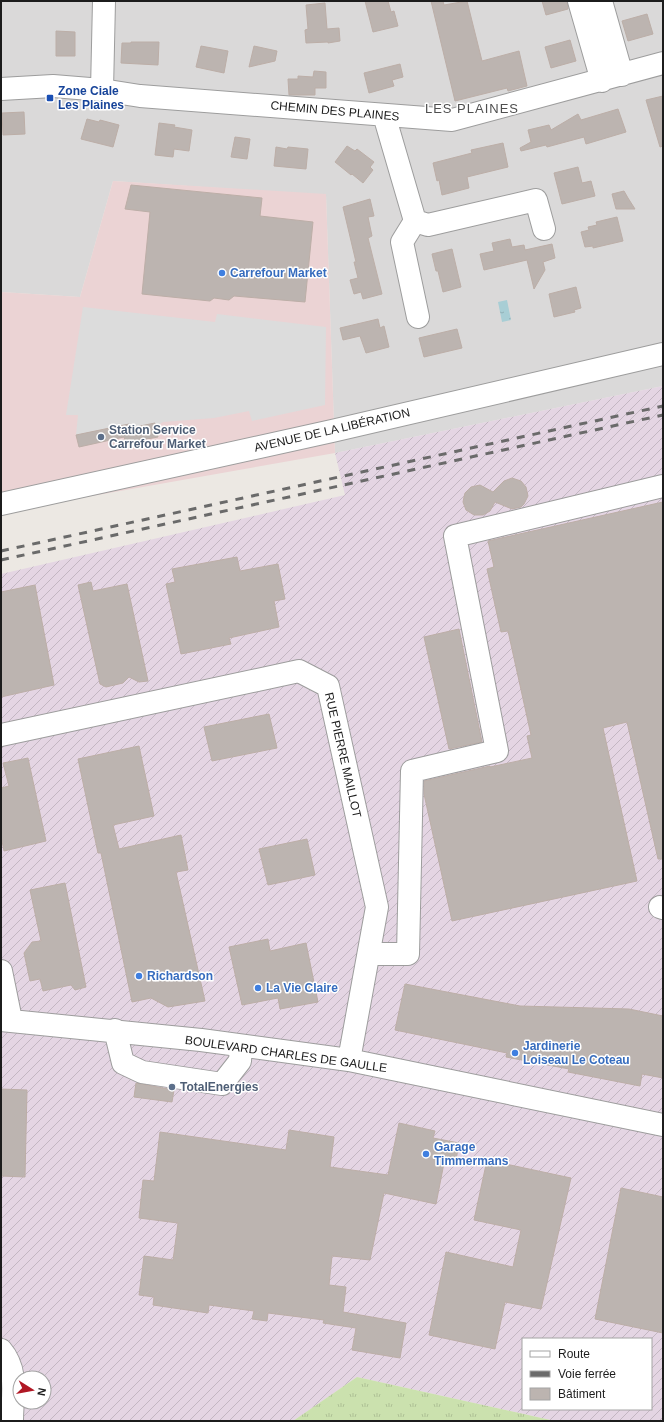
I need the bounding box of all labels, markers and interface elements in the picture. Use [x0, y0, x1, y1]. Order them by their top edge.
place label: Zone Ciale Les Plaines [58, 84, 124, 112]
marker: Zone Ciale Les Plaines [45, 93, 55, 103]
street label: CHEMIN DES PLAINES [270, 98, 400, 124]
district label: LES PLAINES [425, 101, 519, 116]
place label: Carrefour Market [230, 266, 327, 280]
marker: Carrefour Market [217, 268, 227, 278]
street label: AVENUE DE LA LIBÉRATION [252, 404, 411, 455]
place label: Station Service Carrefour Market [109, 423, 206, 451]
marker: Station Service Carrefour Market [96, 432, 106, 442]
street label: RUE PIERRE MAILLOT [322, 691, 364, 820]
place label: Richardson [147, 969, 213, 983]
marker: Richardson [134, 971, 144, 981]
place label: La Vie Claire [266, 981, 338, 995]
marker: La Vie Claire [253, 983, 263, 993]
street label: BOULEVARD CHARLES DE GAULLE [184, 1033, 388, 1075]
place label: Jardinerie Loiseau Le Coteau [523, 1039, 630, 1067]
marker: Jardinerie Loiseau Le Coteau [510, 1048, 520, 1058]
place label: TotalEnergies [180, 1080, 259, 1094]
marker: TotalEnergies [167, 1082, 177, 1092]
place label: Garage Timmermans [434, 1140, 509, 1168]
marker: Garage Timmermans [421, 1149, 431, 1159]
legend [522, 1338, 652, 1410]
text: Route [558, 1347, 590, 1361]
text: Voie ferrée [558, 1367, 616, 1381]
north arrow [12, 1370, 52, 1410]
text: N [35, 1387, 48, 1397]
text: Bâtiment [558, 1387, 606, 1401]

